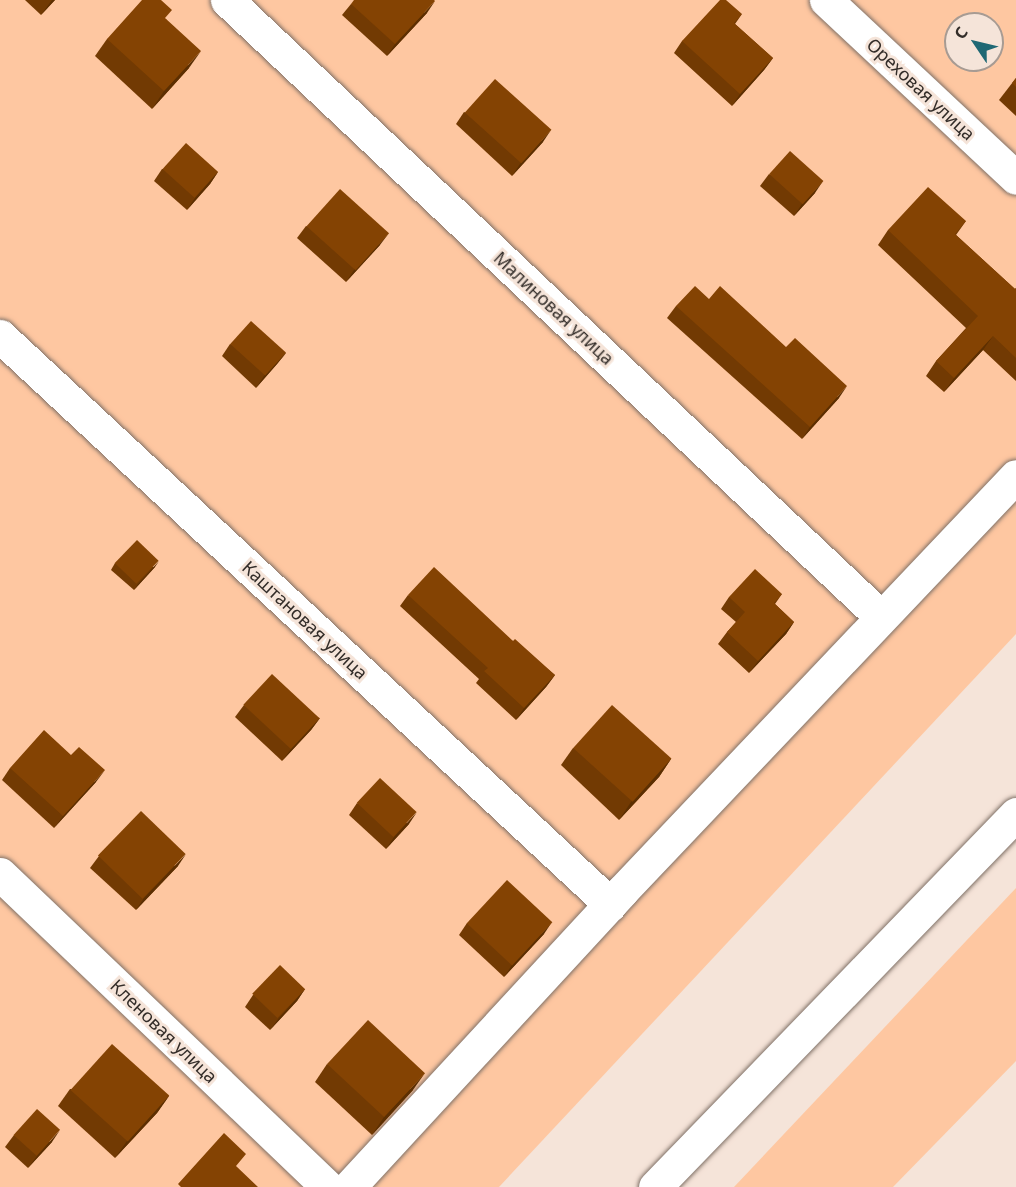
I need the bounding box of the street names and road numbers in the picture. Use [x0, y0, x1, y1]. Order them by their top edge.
street label: Ореховая улица [862, 33, 980, 145]
street label: Малиновая улица [490, 247, 618, 369]
street label: Каштановая улица [238, 556, 372, 684]
street label: Кленовая улица [106, 975, 222, 1087]

